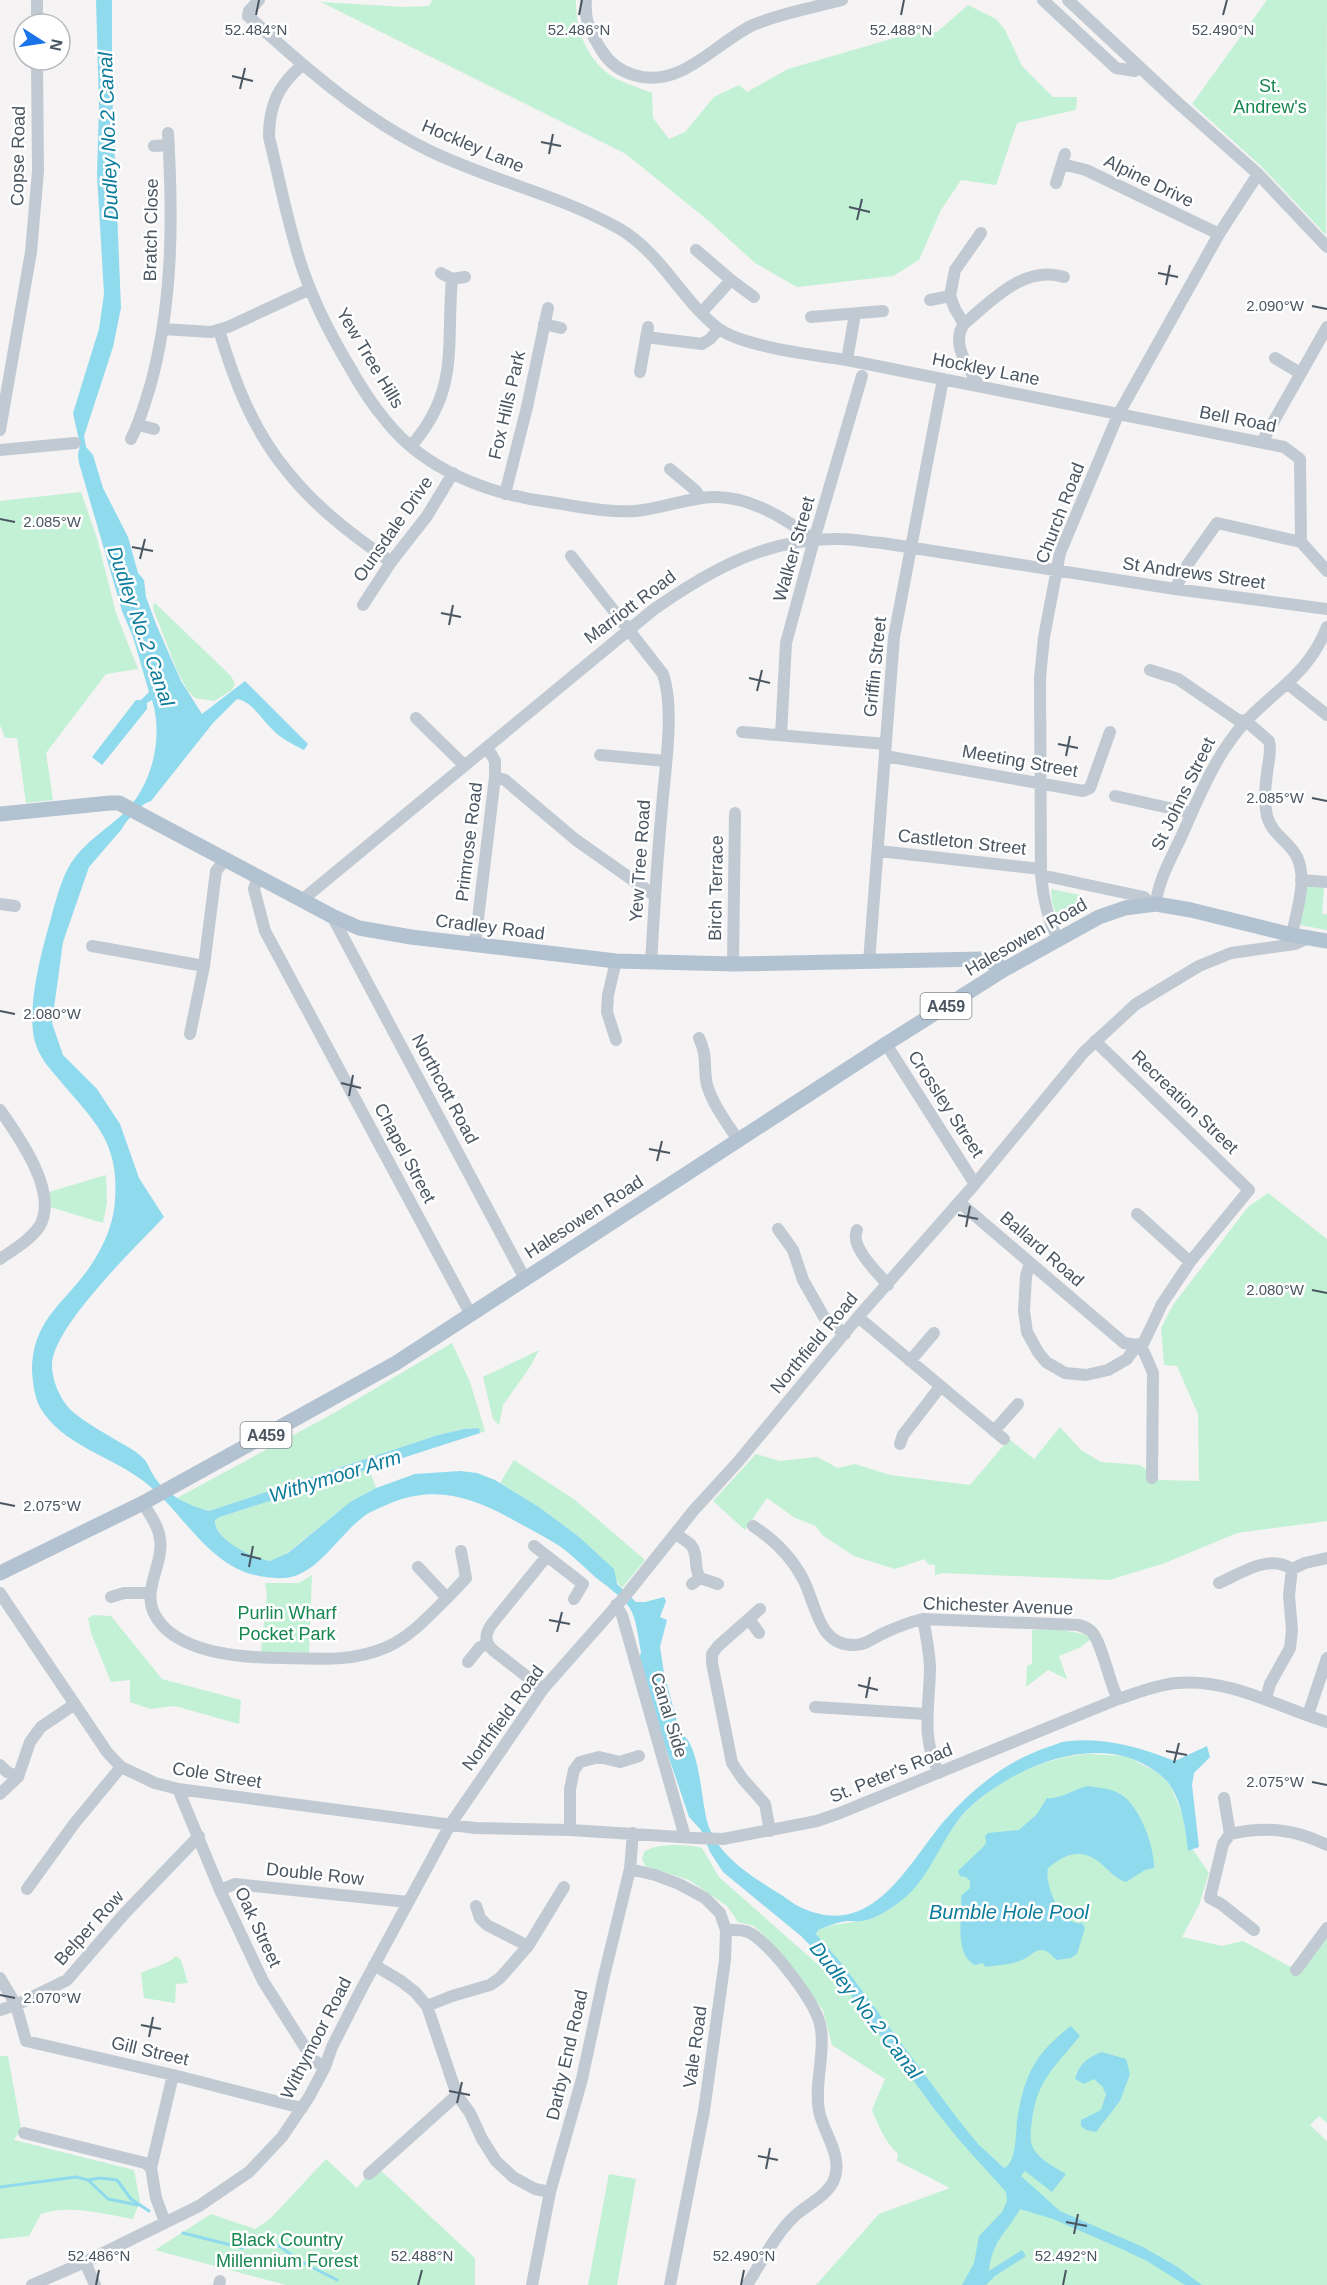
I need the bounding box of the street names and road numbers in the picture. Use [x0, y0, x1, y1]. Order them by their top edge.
street label: Copse Road [7, 106, 29, 206]
street label: Hockley Lane [419, 115, 527, 177]
street label: Alpine Drive [1101, 151, 1197, 211]
street label: Bratch Close [140, 178, 162, 282]
street label: Yew Tree Hills [332, 304, 408, 412]
street label: Fox Hills Park [485, 348, 529, 461]
street label: Hockley Lane [931, 349, 1041, 389]
street label: Bell Road [1198, 402, 1278, 436]
street label: Church Road [1032, 460, 1088, 566]
street label: Ounsdale Drive [349, 472, 437, 586]
street label: Walker Street [769, 494, 819, 604]
street label: St Andrews Street [1121, 553, 1267, 593]
street label: Marriott Road [580, 566, 680, 648]
street label: Griffin Street [860, 616, 890, 718]
street label: St Johns Street [1147, 734, 1219, 854]
street label: Meeting Street [961, 741, 1079, 781]
street label: Primrose Road [452, 781, 486, 903]
street label: Yew Tree Road [626, 799, 654, 923]
street label: Castleton Street [897, 825, 1027, 859]
street label: Birch Terrace [705, 835, 727, 941]
street label: Halesowen Road [962, 894, 1090, 980]
street label: Cradley Road [434, 910, 546, 944]
road number: A459 [920, 993, 972, 1019]
street label: Northcott Road [408, 1031, 482, 1147]
street label: Recreation Street [1128, 1046, 1242, 1158]
street label: Crossley Street [904, 1047, 988, 1161]
street label: Chapel Street [370, 1100, 440, 1206]
street label: Halesowen Road [521, 1171, 647, 1263]
street label: Ballard Road [996, 1207, 1088, 1291]
street label: Northfield Road [766, 1289, 862, 1397]
road number: A459 [240, 1422, 292, 1448]
street label: Chichester Avenue [922, 1593, 1074, 1619]
street label: Northfield Road [458, 1662, 548, 1774]
street label: Canal Side [647, 1670, 691, 1760]
street label: St. Peter's Road [827, 1739, 955, 1807]
street label: Cole Street [171, 1758, 263, 1792]
street label: Double Row [265, 1859, 366, 1889]
street label: Oak Street [231, 1884, 285, 1970]
street label: Belper Row [50, 1886, 128, 1969]
street label: Withymoor Road [277, 1974, 355, 2102]
street label: Darby End Road [542, 1988, 592, 2122]
street label: Vale Road [679, 2005, 711, 2089]
street label: Gill Street [109, 2032, 191, 2070]

